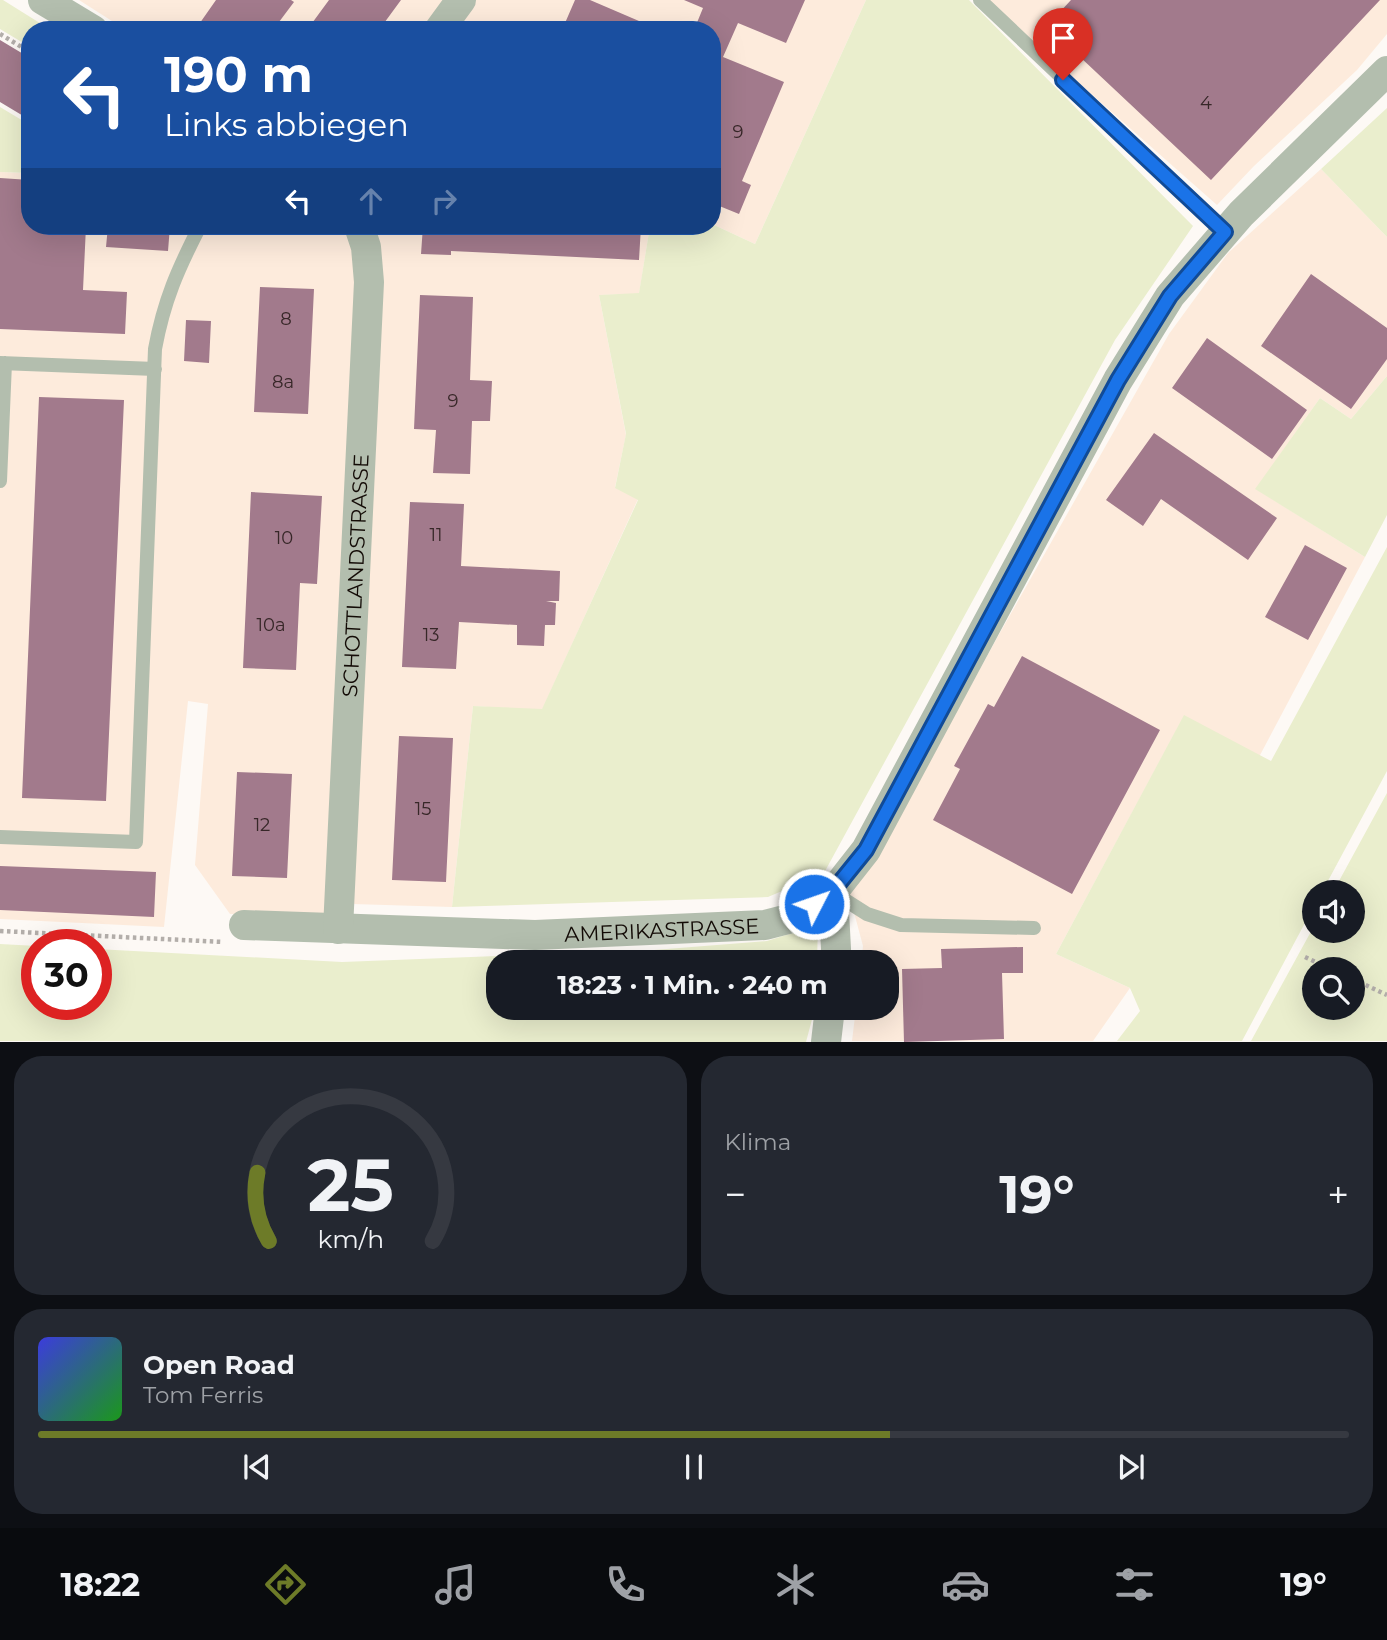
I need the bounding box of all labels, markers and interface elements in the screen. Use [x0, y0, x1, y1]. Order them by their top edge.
pin [1033, 8, 1093, 80]
icon: arrive [1044, 19, 1082, 57]
text: 190 m [164, 45, 313, 104]
icon: left [49, 49, 140, 140]
house number: 4 [1200, 92, 1212, 114]
text: Links abbiegen [164, 105, 409, 144]
house number: 9 [733, 121, 744, 143]
icon: left [279, 182, 317, 220]
icon: ahead [352, 182, 390, 220]
icon: right [425, 182, 463, 220]
house number: 8 [280, 308, 292, 330]
house number: 8a [272, 371, 294, 393]
house number: 9 [448, 390, 459, 412]
street label: SCHOTTLANDSTRASSE [337, 453, 373, 698]
house number: 11 [430, 524, 443, 546]
house number: 10 [275, 527, 293, 549]
house number: 10a [256, 614, 286, 636]
house number: 13 [423, 624, 439, 646]
house number: 15 [415, 798, 431, 820]
house number: 12 [254, 814, 270, 836]
position arrow [777, 867, 851, 941]
map controls [1302, 880, 1365, 1020]
button: sound [1302, 880, 1365, 943]
street label: AMERIKASTRASSE [564, 913, 760, 946]
speed limit sign: 30 [21, 929, 112, 1020]
button: search [1302, 957, 1365, 1020]
text: 18:23 · 1 Min. · 240 m [557, 969, 828, 1001]
text: Klima [725, 1128, 791, 1156]
text: 25 [307, 1142, 393, 1230]
text: 19° [999, 1163, 1074, 1226]
text: − [725, 1171, 746, 1218]
text: + [1327, 1171, 1349, 1218]
text: km/h [317, 1224, 384, 1254]
text: Open Road [143, 1349, 295, 1381]
text: Tom Ferris [143, 1381, 263, 1409]
icon: previous [238, 1448, 276, 1486]
icon: pause [675, 1448, 713, 1486]
icon: next [1112, 1448, 1150, 1486]
icon: directions [261, 1560, 310, 1609]
icon: music [431, 1560, 480, 1609]
icon: phone [601, 1560, 650, 1609]
icon: climate [771, 1560, 820, 1609]
icon: car [941, 1560, 990, 1609]
icon: filters [1110, 1560, 1159, 1609]
text: 18:22 [60, 1565, 140, 1604]
text: 19° [1280, 1565, 1327, 1604]

